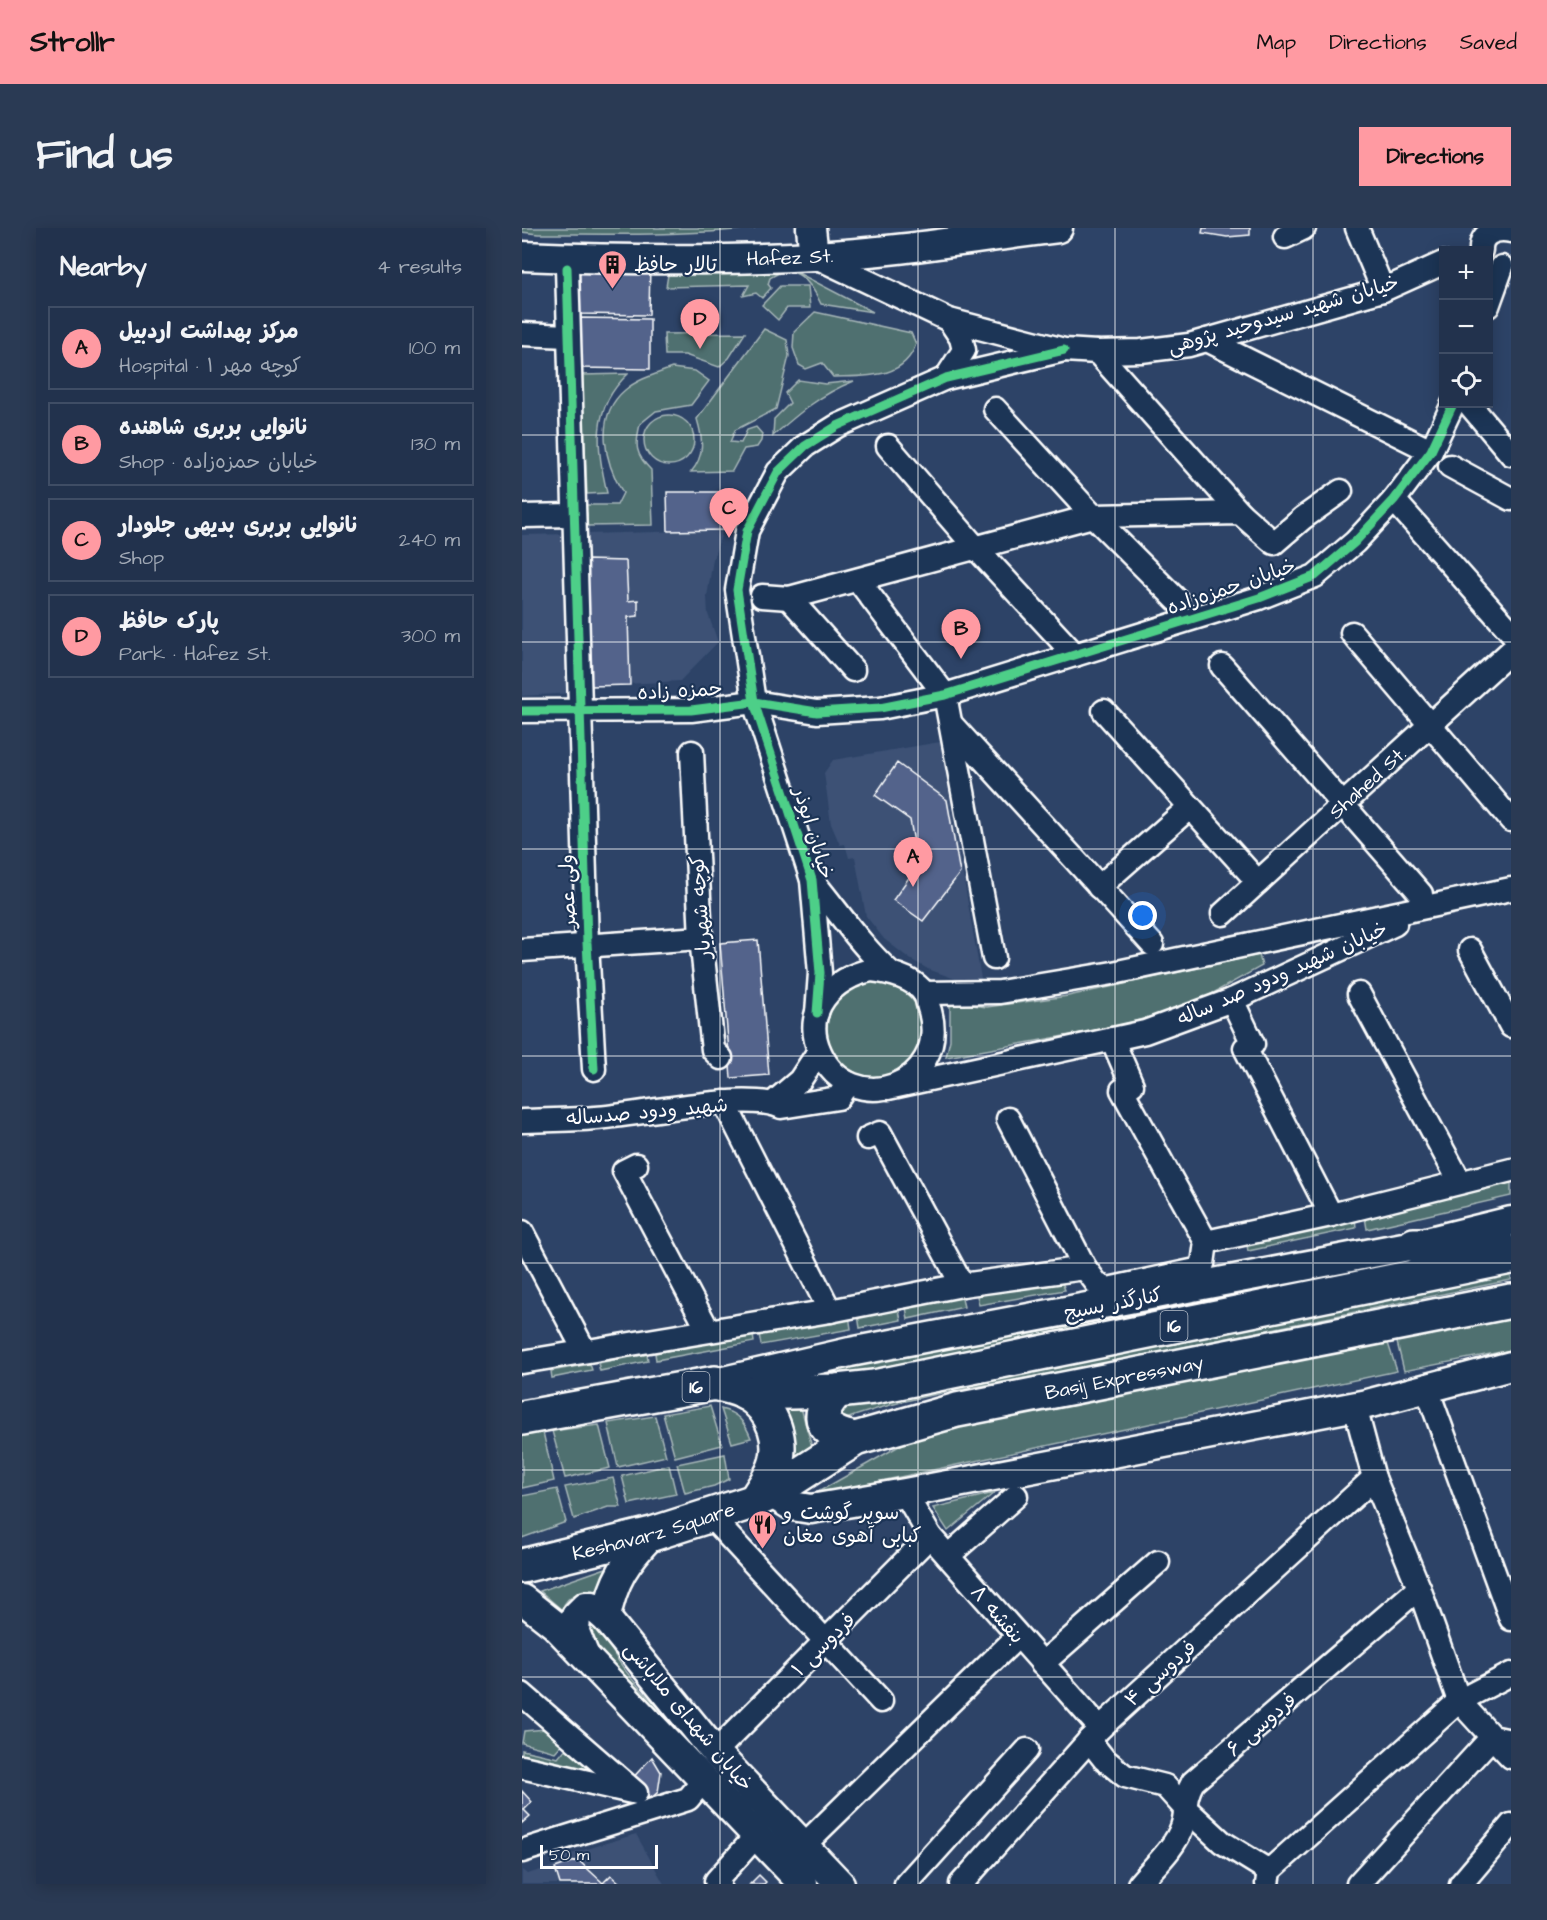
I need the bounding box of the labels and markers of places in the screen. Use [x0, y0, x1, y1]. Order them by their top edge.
building icon: تالار حافظ [597, 248, 629, 290]
place label: تالار حافظ [634, 251, 717, 279]
pin: D [680, 300, 720, 349]
pin: C [710, 488, 748, 538]
pin: B [942, 610, 980, 659]
pin: A [894, 838, 932, 887]
place label: سوپر گوشت و کبابی آهوی مغان [781, 1499, 921, 1550]
restaurant icon: سوپر گوشت و کبابی آهوی مغان [746, 1508, 778, 1550]

